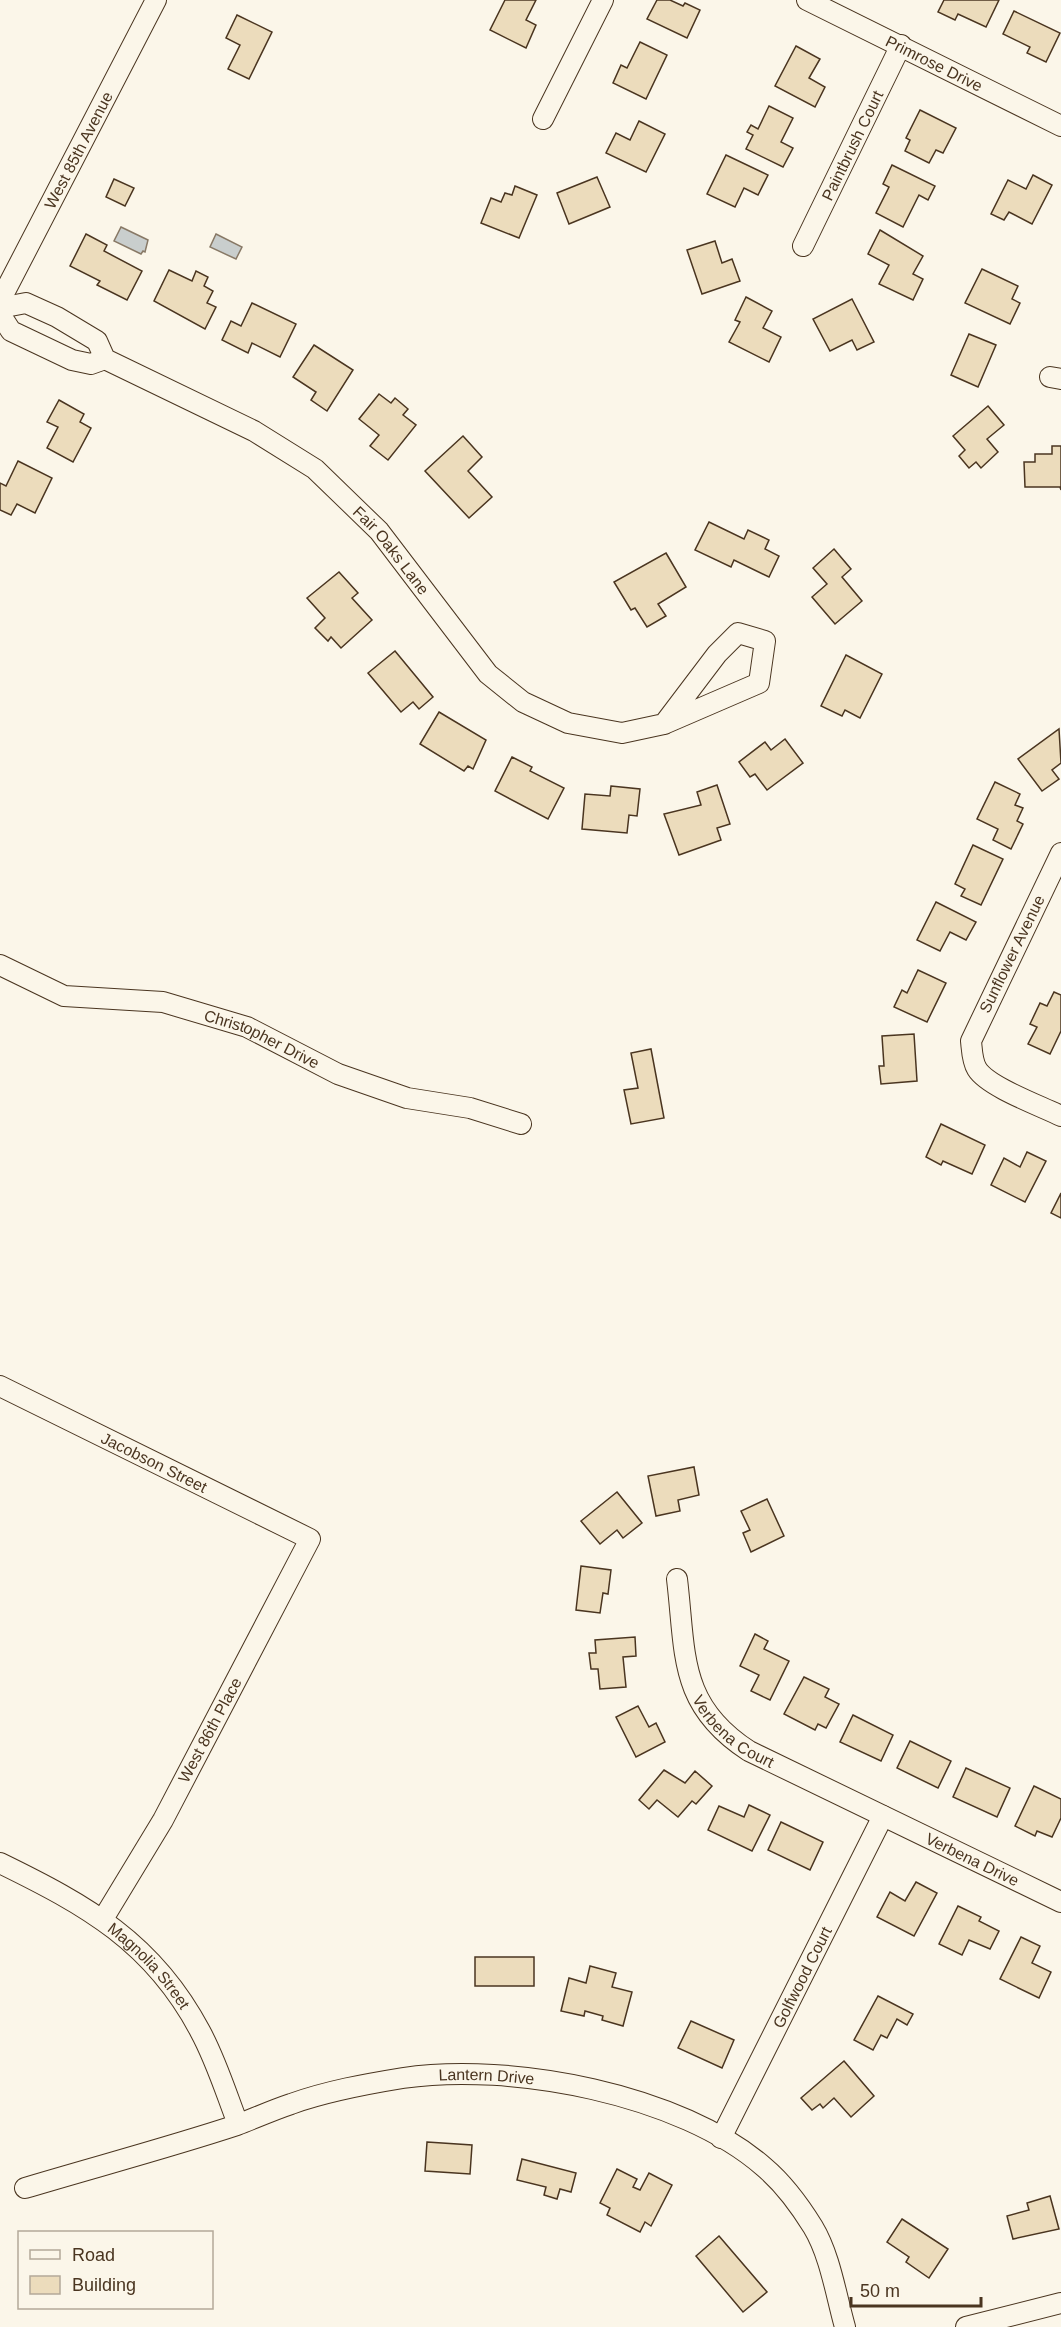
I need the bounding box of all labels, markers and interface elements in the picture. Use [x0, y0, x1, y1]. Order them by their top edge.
street label: Primrose Drive [883, 32, 985, 94]
street label: Paintbrush Court [818, 87, 886, 203]
street label: West 85th Avenue [41, 89, 116, 211]
street label: Fair Oaks Lane [350, 503, 433, 598]
street label: Sunflower Avenue [976, 892, 1048, 1016]
street label: Christopher Drive [202, 1006, 322, 1071]
street label: Jacobson Street [99, 1429, 210, 1496]
street label: West 86th Place [175, 1675, 245, 1785]
street label: Verbena Court [690, 1692, 777, 1771]
street label: Verbena Drive [923, 1829, 1022, 1889]
street label: Magnolia Street [105, 1919, 194, 2012]
street label: Golfwood Court [769, 1923, 835, 2031]
street label: Lantern Drive [438, 2065, 535, 2087]
legend [18, 2231, 213, 2309]
text: Road [72, 2245, 115, 2265]
scale bar [851, 2270, 982, 2308]
text: Building [72, 2275, 136, 2295]
text: 50 m [860, 2281, 900, 2301]

